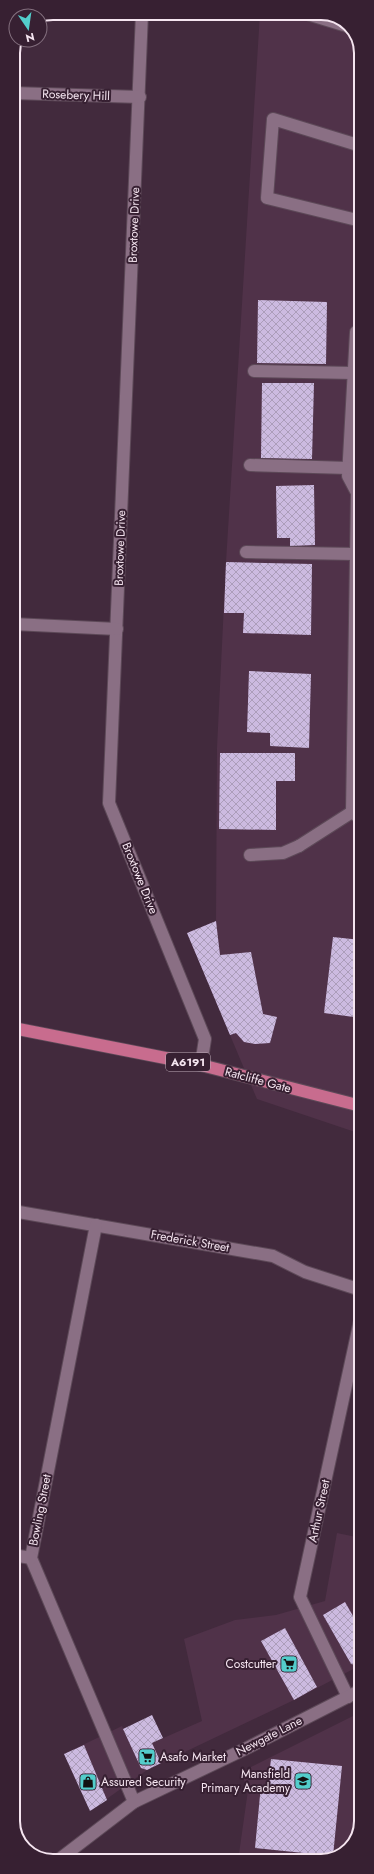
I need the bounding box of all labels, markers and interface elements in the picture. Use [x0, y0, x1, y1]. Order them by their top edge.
north arrow [8, 8, 48, 48]
text: N [24, 29, 36, 47]
street label: Rosebery Hill [42, 85, 110, 105]
street label: Broxtowe Drive [124, 187, 144, 263]
street label: Broxtowe Drive [110, 510, 130, 586]
street label: Broxtowe Drive [117, 840, 163, 916]
road number: A6191 [166, 1053, 210, 1071]
street label: Ratcliffe Gate [223, 1063, 293, 1097]
street label: Frederick Street [149, 1225, 231, 1257]
street label: Bowling Street [24, 1473, 56, 1547]
street label: Arthur Street [304, 1478, 334, 1544]
supermarket icon: Costcutter [279, 1654, 299, 1674]
place label: Costcutter [225, 1655, 277, 1673]
street label: Newgate Lane [233, 1712, 305, 1760]
supermarket icon: Asafo Market [137, 1747, 157, 1767]
place label: Asafo Market [160, 1748, 226, 1766]
place label: Mansfield Primary Academy [201, 1765, 291, 1797]
school or university icon: Mansfield Primary Academy [293, 1771, 313, 1791]
shop icon: Assured Security [78, 1772, 98, 1792]
place label: Assured Security [101, 1773, 186, 1791]

